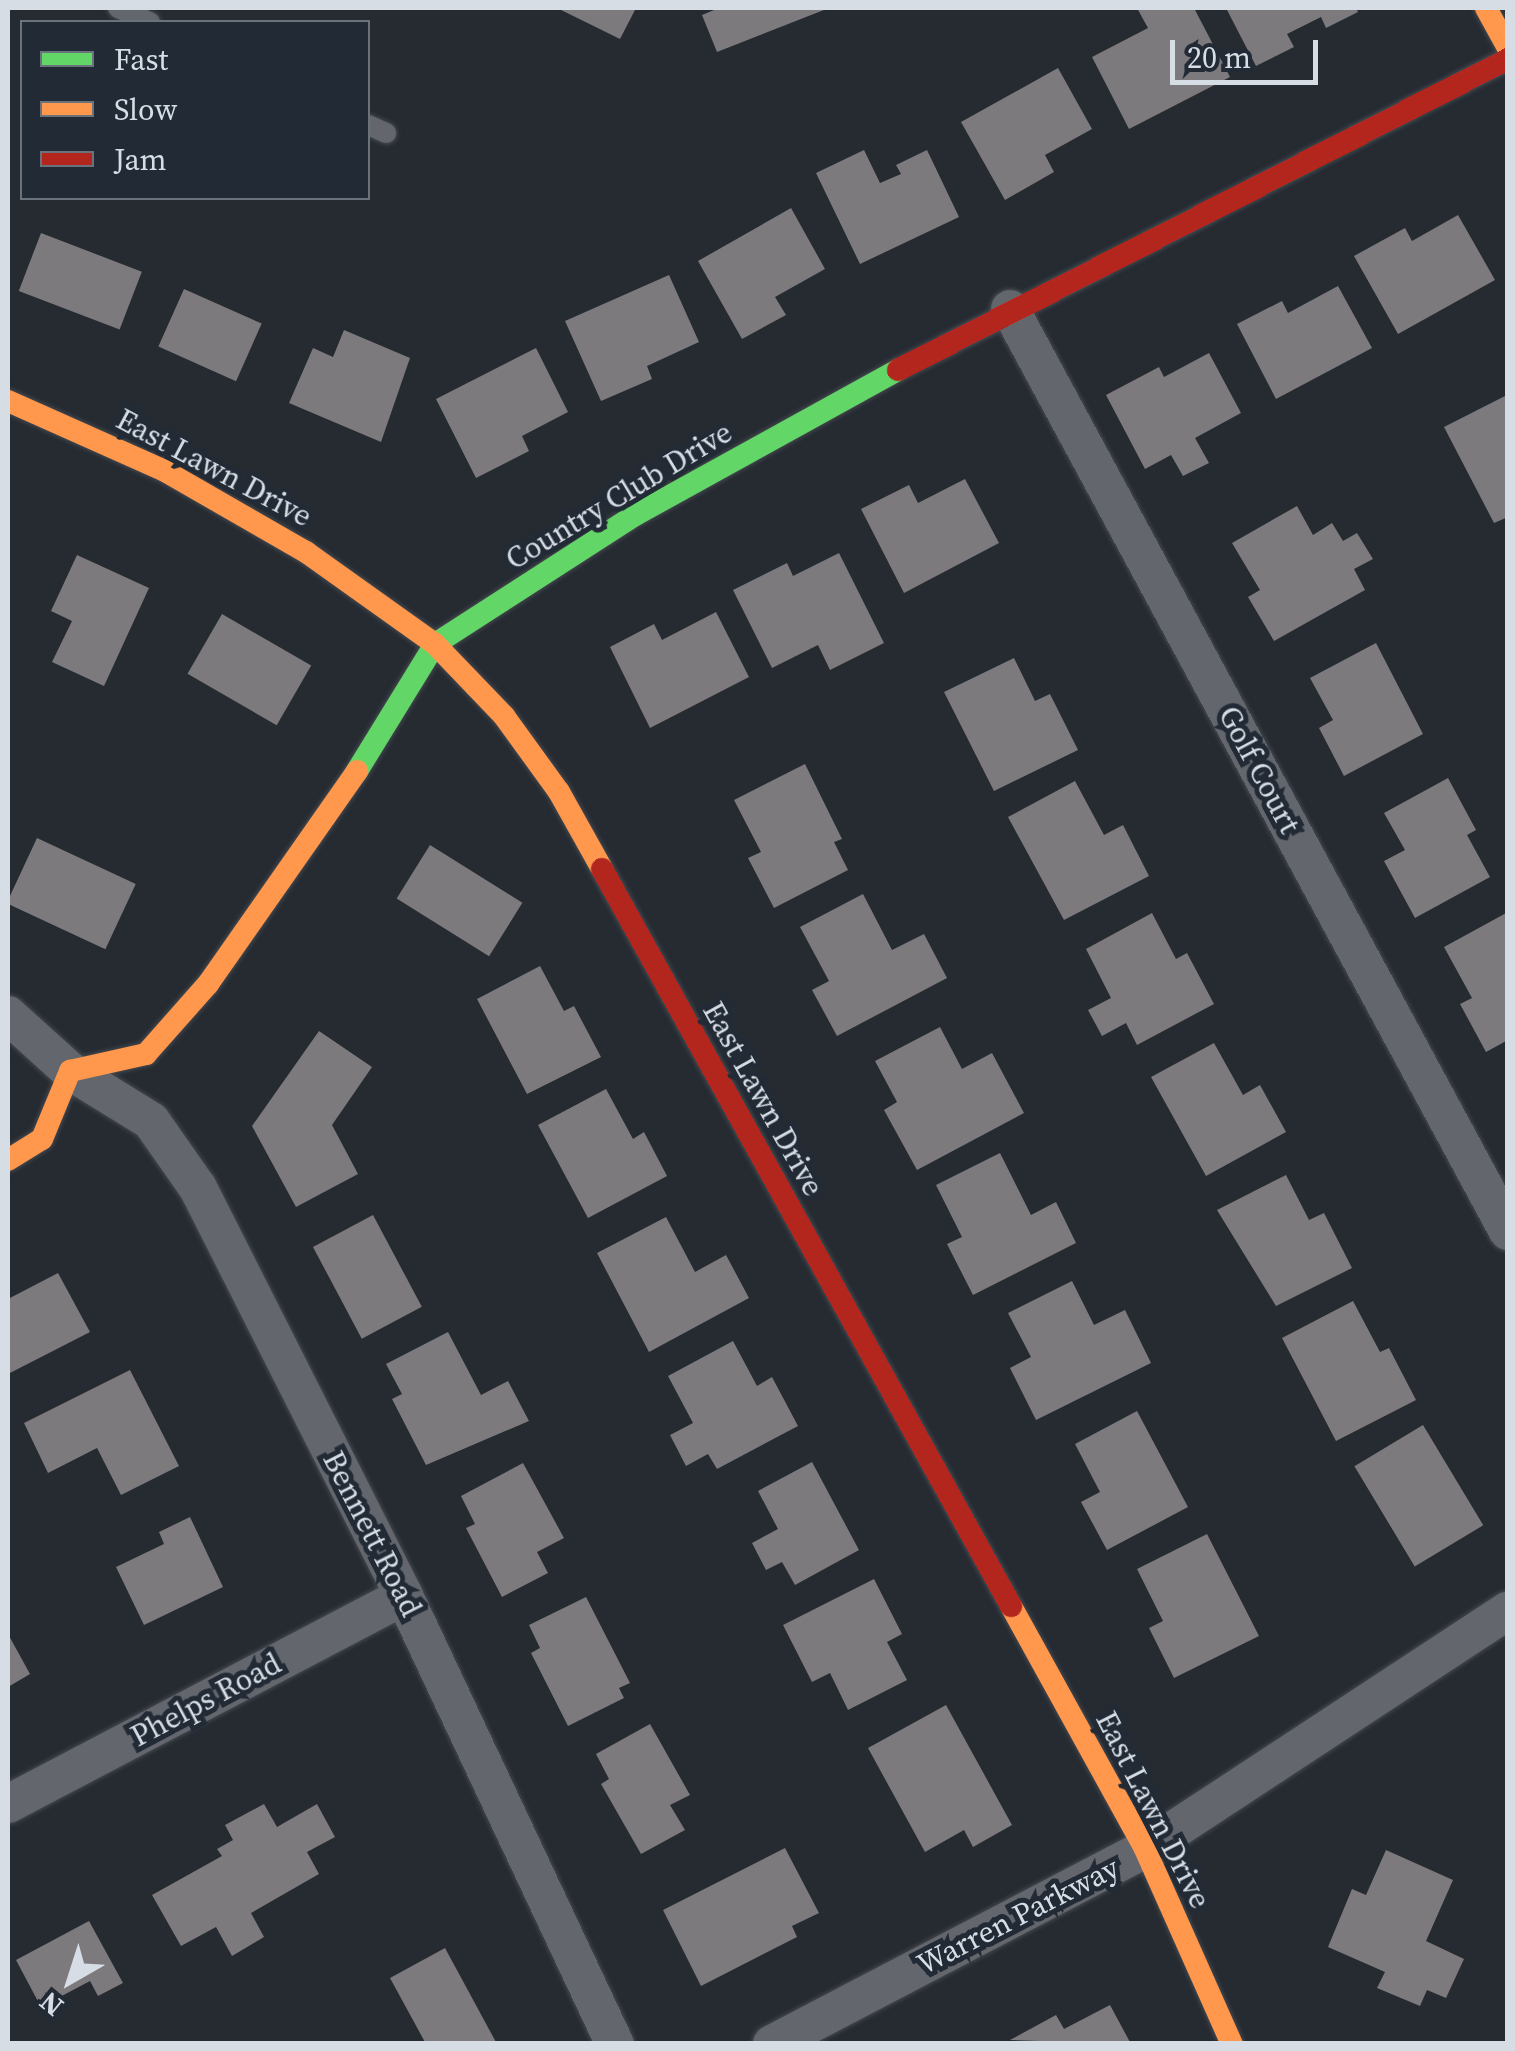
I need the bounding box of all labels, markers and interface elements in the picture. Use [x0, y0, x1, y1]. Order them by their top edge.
legend [20, 20, 370, 200]
scale bar [1175, 20, 1322, 82]
text: 20 m [1187, 37, 1251, 78]
text: Fast [114, 39, 168, 80]
text: Slow [114, 89, 177, 130]
text: Jam [114, 139, 167, 180]
street label: East Lawn Drive [110, 401, 318, 535]
street label: Country Club Drive [499, 414, 739, 578]
street label: Golf Court [1211, 700, 1307, 840]
street label: East Lawn Drive [695, 996, 831, 1202]
street label: Bennett Road [315, 1445, 429, 1623]
street label: Phelps Road [125, 1645, 287, 1755]
street label: East Lawn Drive [1088, 1706, 1218, 1914]
street label: Warren Parkway [911, 1850, 1125, 1982]
north arrow [20, 1931, 120, 2031]
text: N [31, 1983, 71, 2026]

